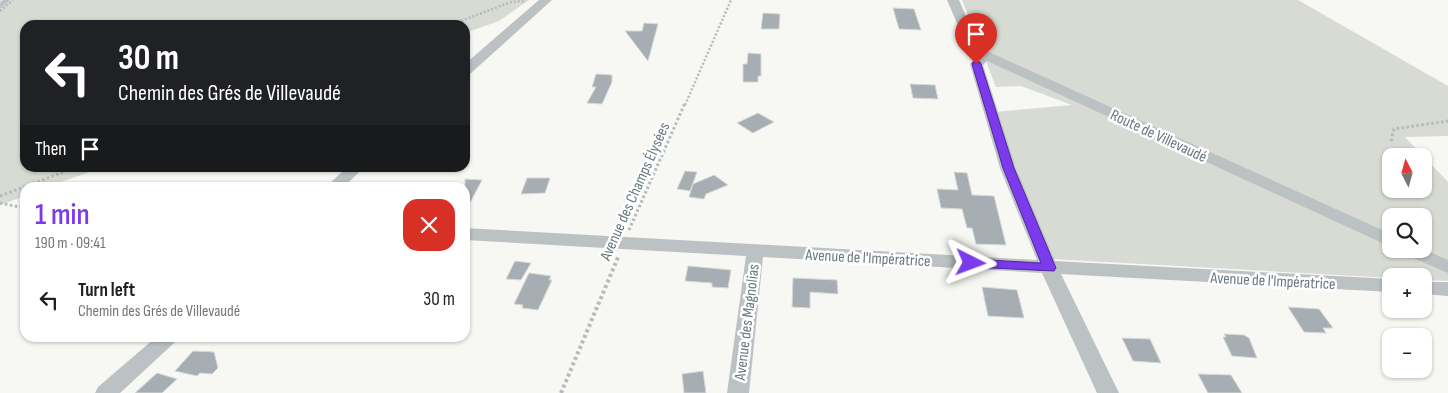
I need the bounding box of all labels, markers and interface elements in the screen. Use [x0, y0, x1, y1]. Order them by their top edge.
pin [955, 13, 997, 64]
icon: arrive [962, 20, 990, 48]
text: 30 m [118, 37, 179, 80]
icon: left [35, 40, 100, 105]
text: Chemin des Grés de Villevaudé [118, 80, 341, 107]
street label: Route de Villevaudé [1107, 106, 1210, 167]
street label: Avenue des Champs Élysées [596, 119, 674, 264]
icon: arrive [76, 135, 104, 163]
text: Then [35, 138, 66, 161]
north arrow [1382, 148, 1432, 198]
map controls [1382, 148, 1432, 378]
text: 1 min [35, 197, 90, 233]
button: close [403, 199, 455, 251]
button: search [1382, 208, 1432, 258]
text: 190 m · 09:41 [35, 234, 106, 253]
position arrow [944, 236, 996, 288]
street label: Avenue de l'Impératrice [804, 246, 931, 271]
street label: Avenue des Magnolias [731, 263, 764, 382]
button: + [1382, 268, 1432, 318]
street label: Avenue de l'Impératrice [1209, 269, 1336, 294]
text: Turn left [78, 279, 135, 302]
icon: left [35, 286, 63, 314]
text: 30 m [423, 288, 455, 311]
text: Chemin des Grés de Villevaudé [78, 302, 240, 321]
button: − [1382, 328, 1432, 378]

